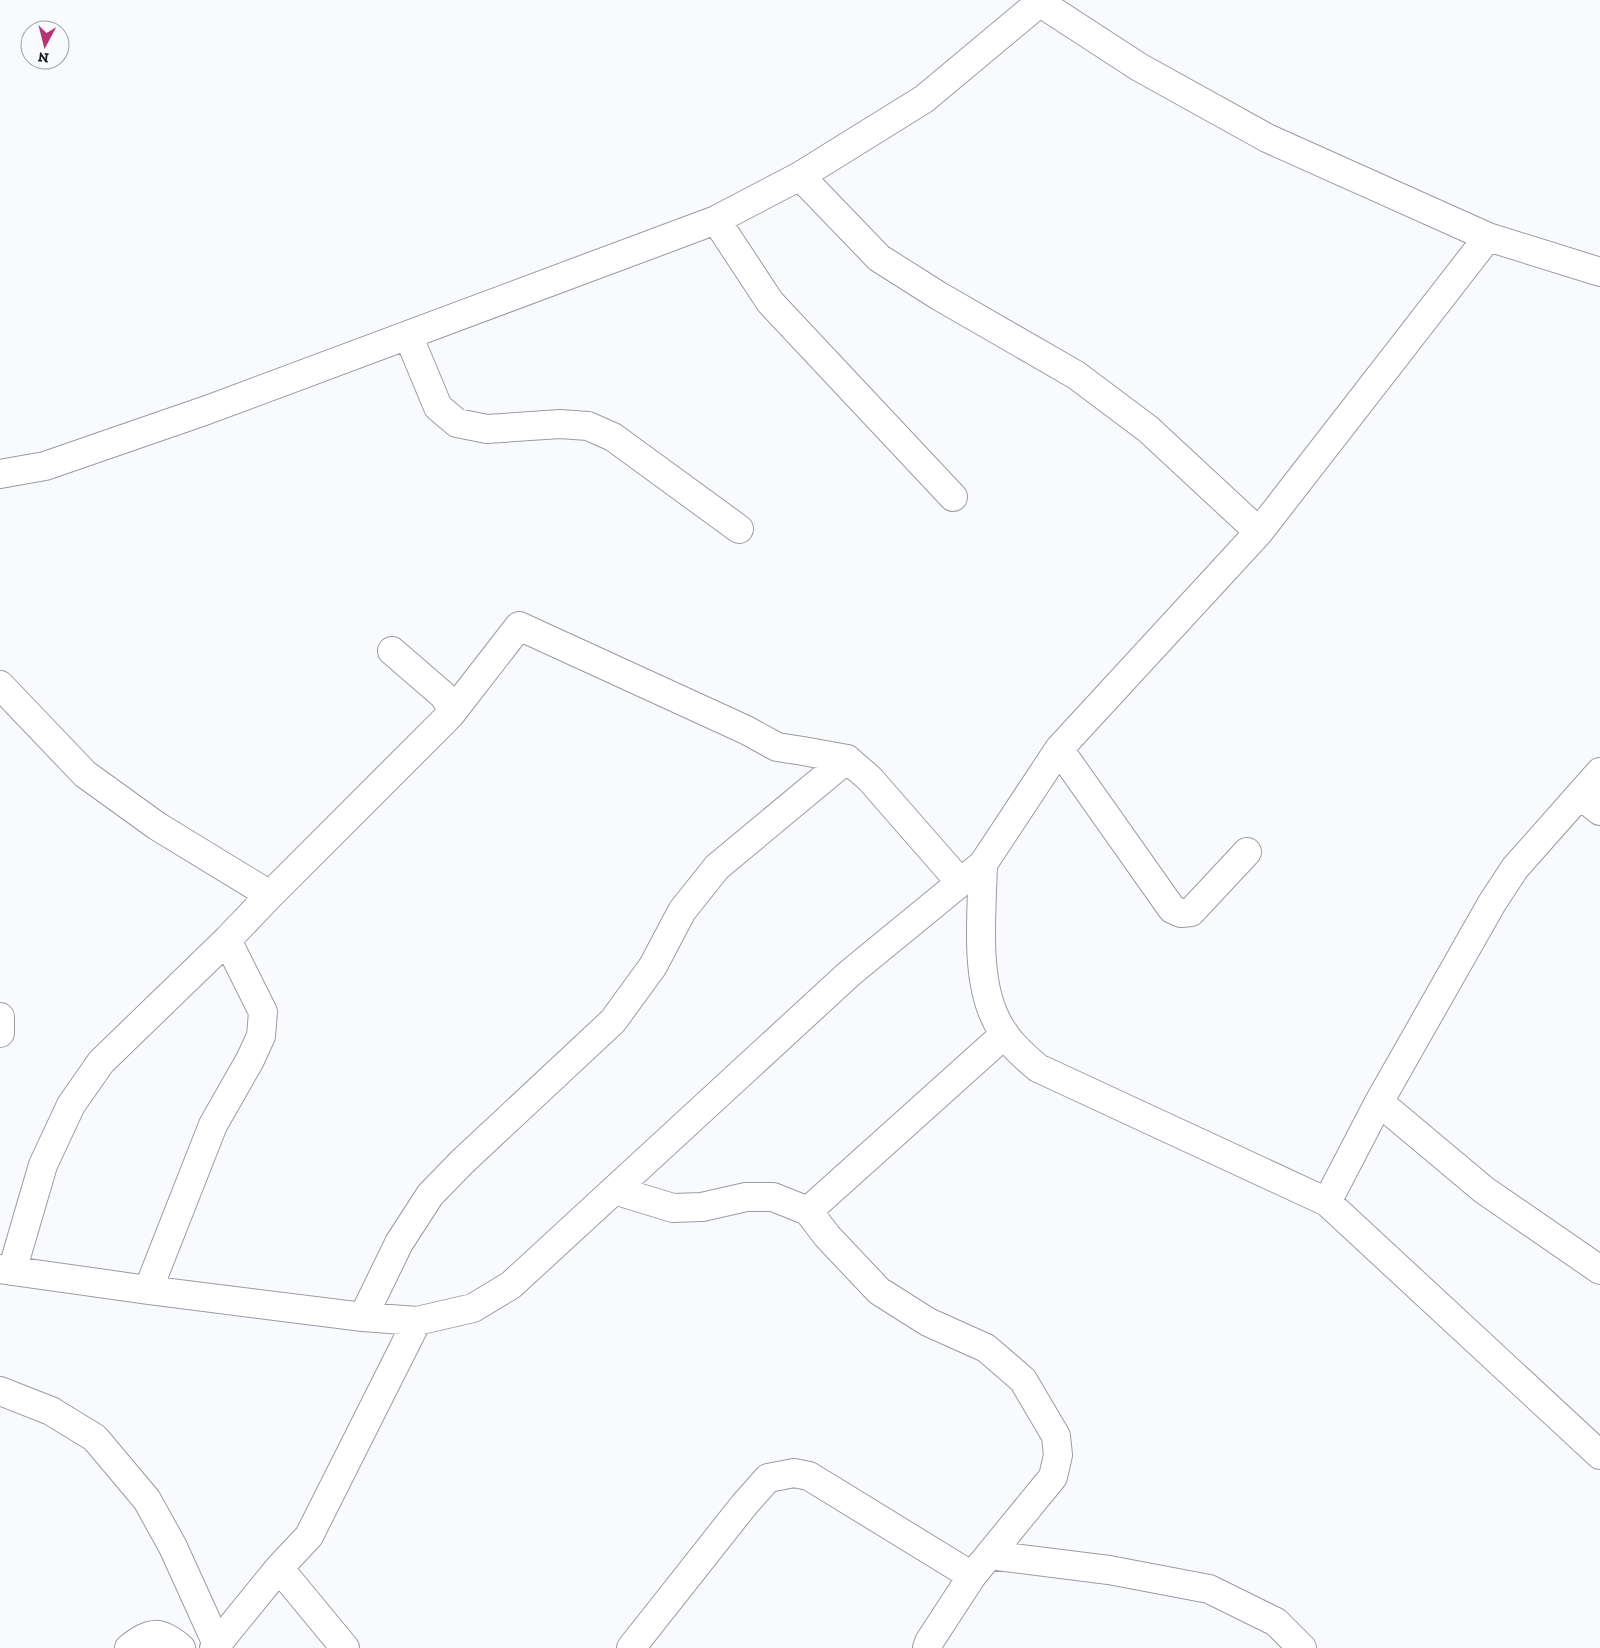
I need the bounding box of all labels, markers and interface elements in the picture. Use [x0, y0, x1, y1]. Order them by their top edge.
north arrow [20, 20, 70, 70]
text: N [37, 48, 50, 66]

